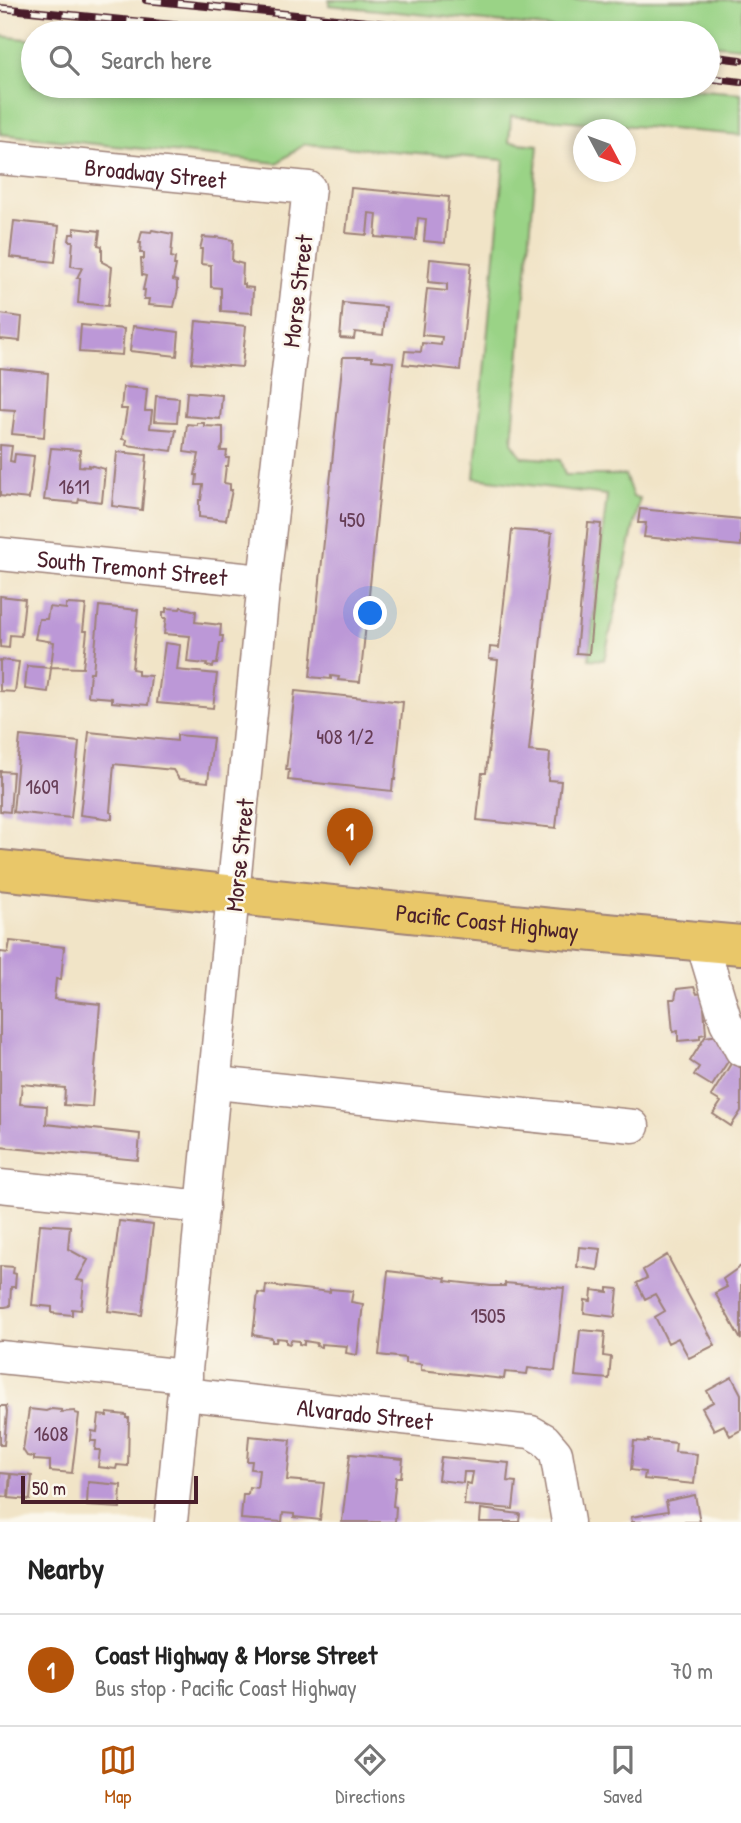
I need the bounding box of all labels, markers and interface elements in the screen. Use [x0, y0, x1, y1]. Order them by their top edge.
search box [21, 21, 720, 98]
icon: search [45, 41, 83, 79]
text: Search here [101, 42, 212, 77]
north arrow [573, 119, 636, 182]
street label: Broadway Street [83, 150, 228, 196]
street label: Morse Street [274, 232, 320, 349]
house number: 1611 [58, 472, 90, 501]
house number: 450 [339, 505, 365, 534]
street label: South Tremont Street [36, 542, 230, 593]
your location [353, 596, 387, 630]
house number: 408 1/2 [316, 722, 374, 751]
house number: 1609 [25, 772, 59, 801]
street label: Morse Street [217, 796, 261, 913]
pin: 1 [327, 808, 373, 866]
street label: Pacific Coast Highway [394, 896, 580, 947]
house number: 1505 [471, 1301, 506, 1330]
street label: Alvarado Street [295, 1390, 435, 1437]
house number: 1608 [34, 1419, 68, 1448]
scale bar [21, 1473, 198, 1505]
text: 50 m [32, 1475, 66, 1501]
text: Nearby [28, 1548, 104, 1588]
text: Coast Highway & Morse Street [95, 1637, 377, 1672]
text: 1 [47, 1655, 55, 1686]
text: 70 m [670, 1655, 713, 1686]
text: Bus stop · Pacific Coast Highway [95, 1672, 357, 1703]
tab: Map [99, 1741, 137, 1809]
tab: Directions [335, 1741, 405, 1809]
tab: Saved [603, 1741, 642, 1809]

